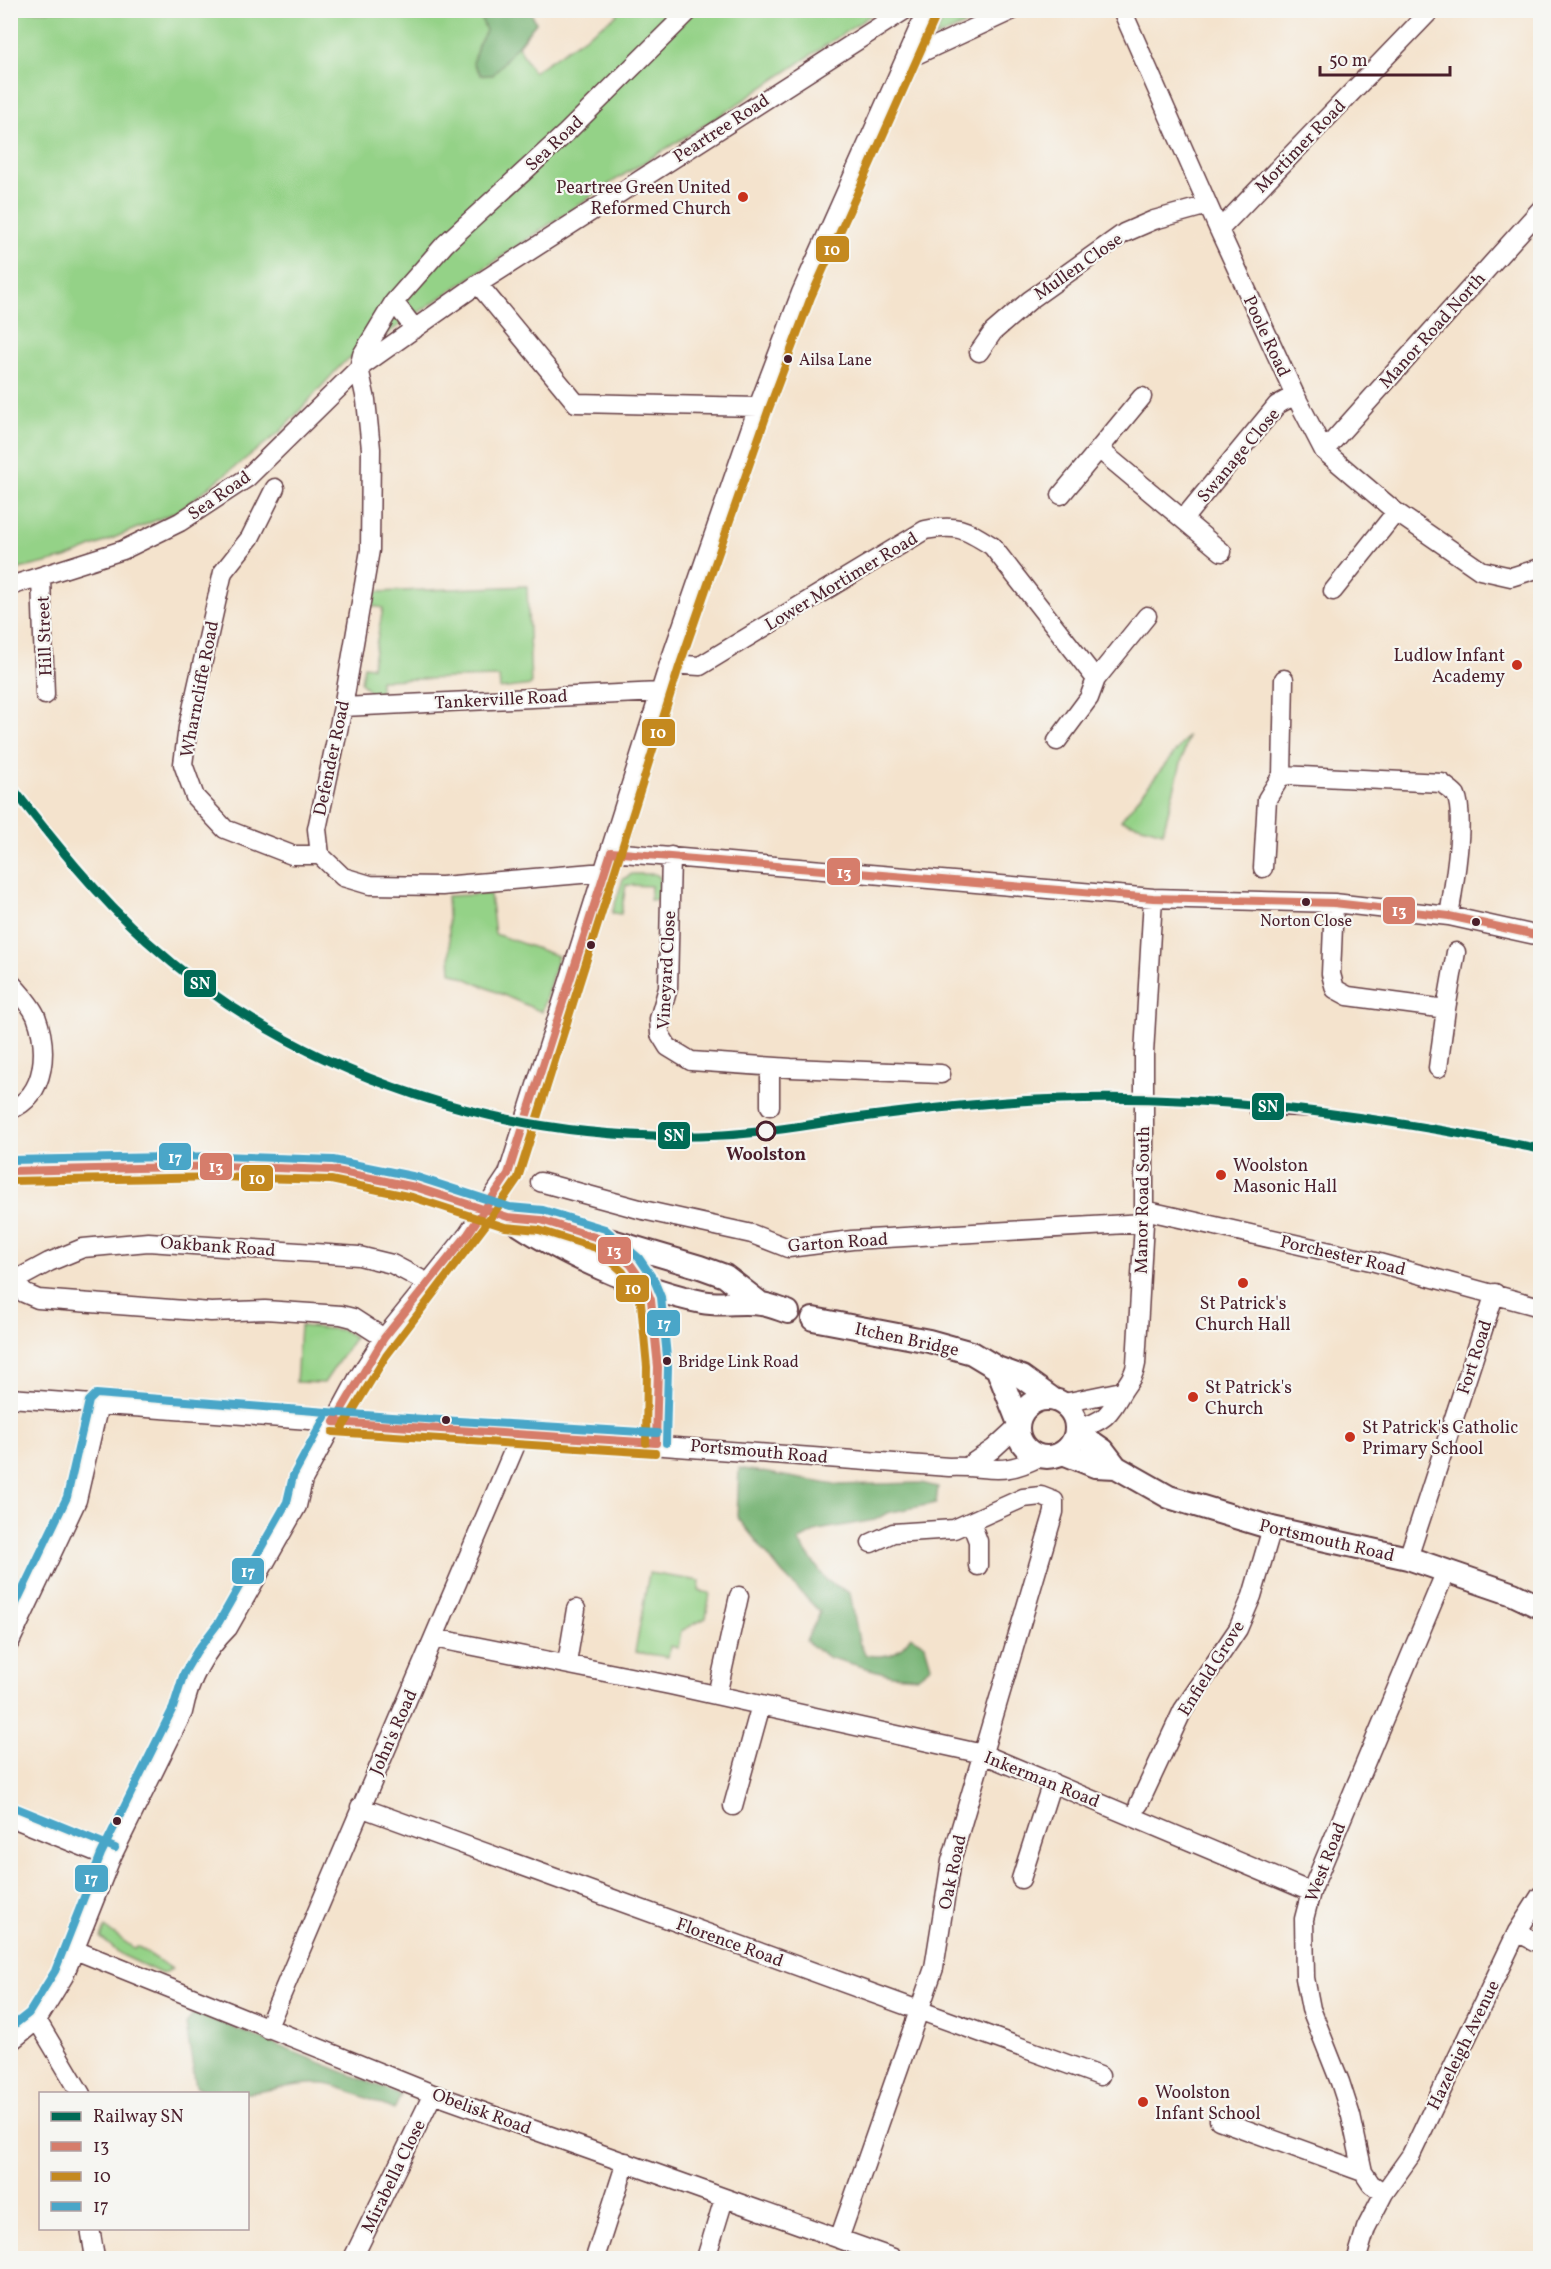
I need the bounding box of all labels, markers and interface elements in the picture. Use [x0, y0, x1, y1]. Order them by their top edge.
scale bar [1320, 39, 1450, 77]
text: 50 m [1329, 49, 1368, 74]
street label: Peartree Road [669, 89, 775, 170]
street label: Mortimer Road [1250, 95, 1352, 199]
street label: Sea Road [520, 111, 590, 178]
place label: Peartree Green United Reformed Church [556, 176, 731, 222]
marker: Peartree Green United Reformed Church [736, 190, 750, 204]
street label: Mullen Close [1029, 227, 1128, 307]
line badge: 10 [815, 235, 850, 263]
text: 10 [824, 240, 840, 262]
street label: Manor Road North [1374, 267, 1492, 395]
street label: Poole Road [1236, 292, 1295, 381]
place label: Ailsa Lane [799, 350, 872, 372]
marker: Ailsa Lane [782, 353, 794, 365]
street label: Swanage Close [1192, 403, 1286, 509]
street label: Sea Road [183, 465, 256, 527]
street label: Lower Mortimer Road [761, 527, 923, 638]
street label: Hill Street [32, 595, 59, 677]
street label: Wharncliffe Road [175, 619, 226, 760]
place label: Ludlow Infant Academy [1394, 644, 1505, 690]
marker: Ludlow Infant Academy [1510, 658, 1524, 672]
street label: Tankerville Road [434, 685, 568, 716]
street label: Defender Road [308, 698, 357, 818]
line badge: 10 [641, 718, 676, 747]
text: 10 [650, 723, 666, 745]
line badge: 13 [826, 857, 861, 886]
text: 13 [837, 863, 851, 885]
marker: Norton Close [1300, 896, 1312, 908]
line badge: 13 [1382, 896, 1416, 925]
text: 13 [1392, 901, 1406, 923]
street label: Vineyard Close [652, 910, 683, 1030]
place label: Norton Close [1260, 911, 1352, 933]
unlabelled marker [1470, 916, 1482, 928]
unlabelled marker [585, 939, 597, 951]
line badge: SN [183, 969, 217, 998]
text: SN [190, 974, 211, 996]
line badge: SN [1251, 1092, 1285, 1121]
text: SN [1258, 1097, 1279, 1119]
line badge: SN [657, 1121, 691, 1150]
marker: Woolston [756, 1121, 776, 1141]
street label: Manor Road South [1130, 1125, 1157, 1274]
text: SN [664, 1126, 685, 1148]
line badge: 17 [158, 1142, 192, 1171]
place label: Woolston [726, 1143, 806, 1168]
text: 17 [168, 1148, 182, 1170]
line badge: 13 [199, 1152, 233, 1181]
place label: Woolston Masonic Hall [1233, 1154, 1337, 1200]
text: 13 [209, 1157, 223, 1179]
line badge: 10 [240, 1164, 274, 1192]
marker: Woolston Masonic Hall [1214, 1168, 1228, 1182]
text: 10 [249, 1169, 265, 1191]
street label: Garton Road [787, 1228, 889, 1259]
street label: Porchester Road [1277, 1230, 1408, 1283]
street label: Oakbank Road [159, 1231, 276, 1264]
line badge: 13 [597, 1236, 632, 1265]
text: 13 [607, 1241, 621, 1263]
line badge: 10 [615, 1274, 650, 1303]
marker: St Patrick's Church Hall [1236, 1276, 1250, 1290]
text: 10 [625, 1279, 641, 1301]
place label: St Patrick's Church Hall [1195, 1292, 1291, 1338]
line badge: 17 [646, 1309, 681, 1337]
text: 17 [657, 1314, 671, 1336]
street label: Itchen Bridge [852, 1317, 961, 1364]
street label: Fort Road [1452, 1317, 1499, 1398]
place label: Bridge Link Road [678, 1352, 799, 1374]
marker: Bridge Link Road [661, 1355, 673, 1367]
place label: St Patrick's Church [1205, 1376, 1292, 1422]
marker: St Patrick's Church [1186, 1390, 1200, 1404]
unlabelled marker [440, 1414, 452, 1426]
place label: St Patrick's Catholic Primary School [1362, 1416, 1518, 1462]
marker: St Patrick's Catholic Primary School [1343, 1430, 1357, 1444]
street label: Portsmouth Road [689, 1434, 829, 1471]
street label: Portsmouth Road [1257, 1514, 1397, 1569]
line badge: 17 [231, 1557, 265, 1585]
text: 17 [241, 1562, 255, 1584]
street label: Enfield Grove [1173, 1616, 1252, 1721]
street label: John's Road [364, 1686, 424, 1779]
street label: Inkerman Road [980, 1746, 1103, 1815]
unlabelled marker [111, 1815, 123, 1827]
street label: West Road [1300, 1819, 1353, 1906]
street label: Oak Road [933, 1832, 974, 1912]
line badge: 17 [74, 1864, 109, 1893]
text: 17 [84, 1869, 98, 1891]
street label: Florence Road [672, 1912, 787, 1974]
street label: Hazeleigh Avenue [1422, 1976, 1507, 2115]
place label: Woolston Infant School [1155, 2081, 1261, 2127]
street label: Obelisk Road [428, 2083, 535, 2142]
legend [39, 2092, 249, 2230]
marker: Woolston Infant School [1136, 2095, 1150, 2109]
text: Railway SN [93, 2105, 184, 2130]
street label: Mirabella Close [356, 2116, 433, 2238]
text: 13 [93, 2135, 109, 2160]
text: 10 [93, 2165, 111, 2190]
text: 17 [93, 2195, 109, 2220]

